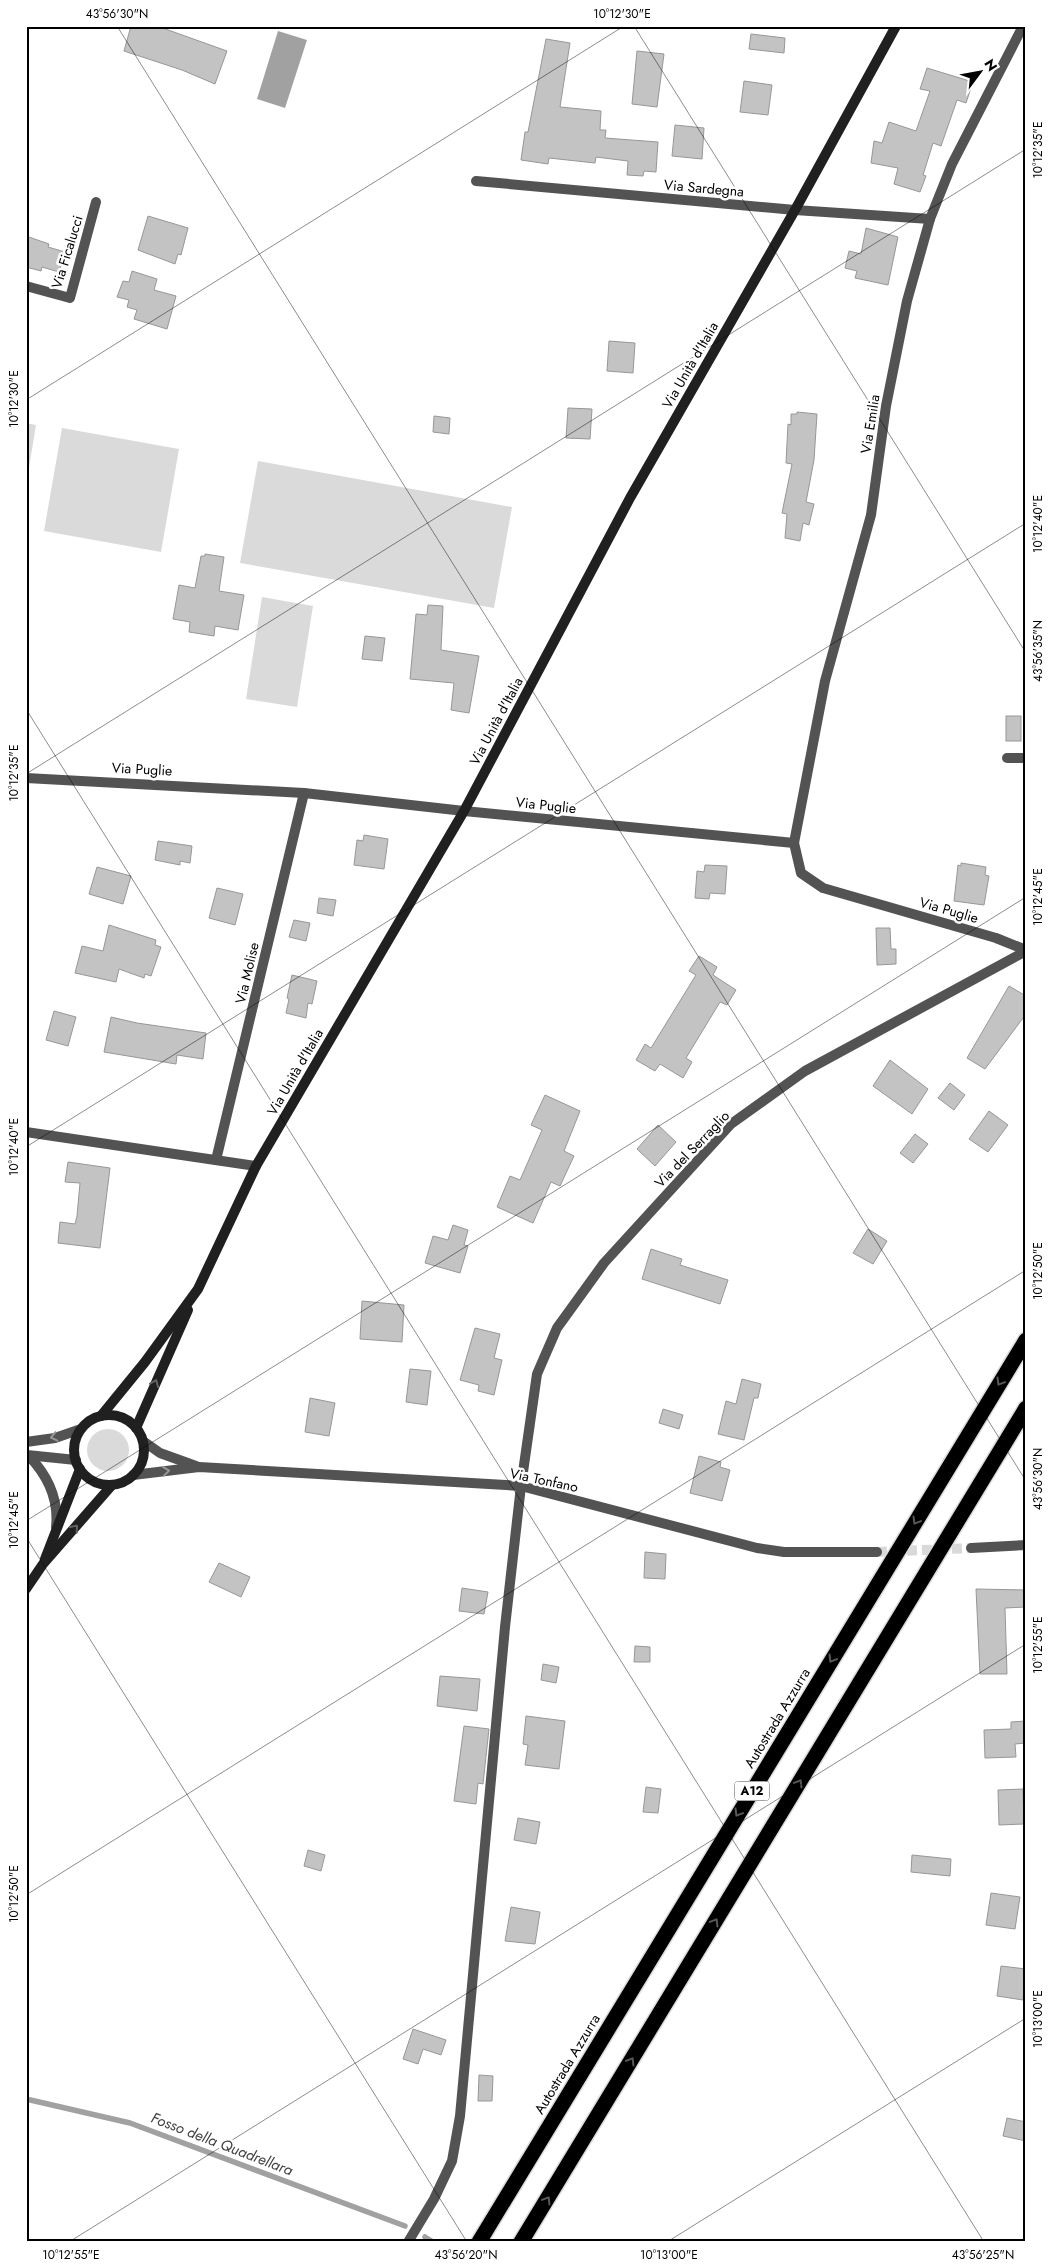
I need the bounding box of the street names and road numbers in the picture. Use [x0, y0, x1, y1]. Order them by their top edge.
street label: Via Sardegna [663, 175, 745, 201]
street label: Via Ficalucci [46, 213, 88, 291]
street label: Via Unità d'Italia [657, 318, 723, 412]
street label: Via Emilia [855, 393, 885, 455]
street label: Via Unità d'Italia [464, 673, 528, 769]
street label: Via Puglie [111, 757, 173, 781]
street label: Via Puglie [515, 792, 577, 818]
street label: Via Puglie [917, 892, 981, 928]
street label: Via Molise [230, 940, 264, 1006]
street label: Via Unità d'Italia [262, 1025, 328, 1119]
street label: Via del Serraglio [650, 1106, 734, 1192]
street label: Via Tonfano [508, 1463, 580, 1497]
street label: Autostrada Azzurra [739, 1664, 815, 1772]
road number: A12 [734, 1782, 770, 1800]
street label: Autostrada Azzurra [529, 2010, 605, 2118]

